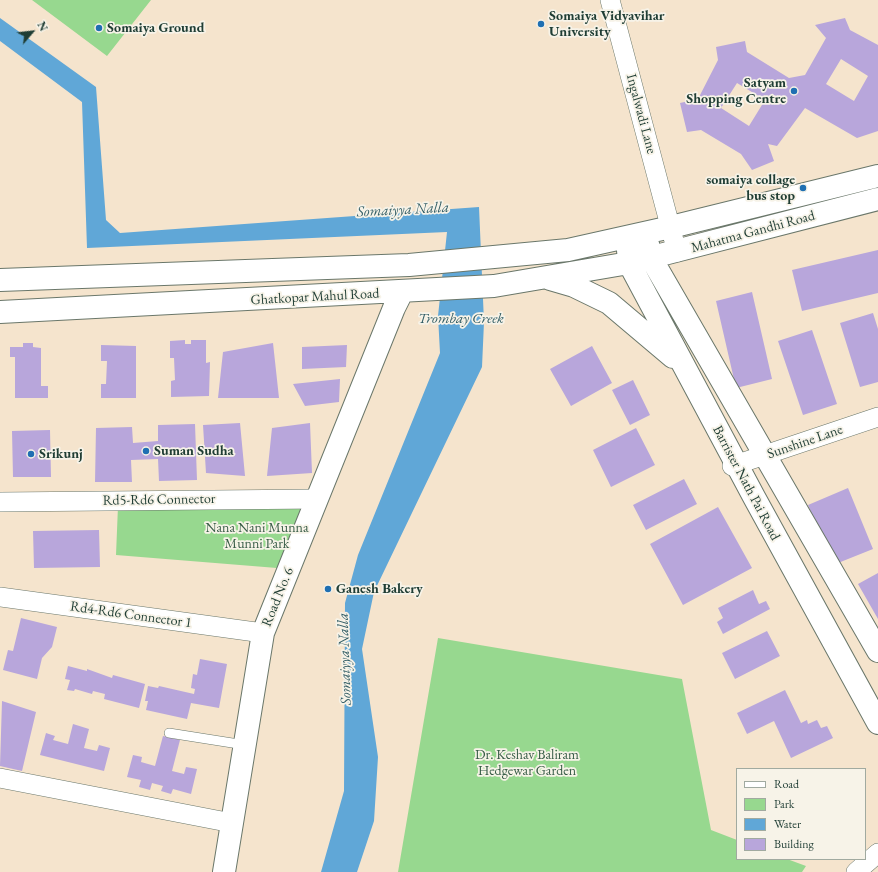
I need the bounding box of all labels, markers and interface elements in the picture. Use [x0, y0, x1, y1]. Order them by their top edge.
place label: Somaiya Vidyavihar University [549, 8, 665, 40]
north arrow [12, 12, 52, 52]
text: N [34, 19, 51, 34]
marker: Somaiya Vidyavihar University [536, 19, 546, 29]
place label: Somaiya Ground [107, 20, 204, 36]
marker: Somaiya Ground [94, 23, 104, 33]
street label: Ingalwadi Lane [622, 72, 660, 156]
place label: Satyam Shopping Centre [686, 75, 786, 108]
marker: Satyam Shopping Centre [789, 86, 799, 96]
place label: somaiya collage bus stop [706, 172, 795, 204]
marker: somaiya collage bus stop [798, 183, 808, 193]
water label: Somaiyya Nalla [356, 199, 450, 221]
street label: Mahatma Gandhi Road [689, 207, 817, 257]
street label: Ghatkopar Mahul Road [250, 285, 380, 309]
water label: Trombay Creek [418, 310, 504, 328]
street label: Sunshine Lane [765, 421, 845, 463]
street label: Barrister Nath Pai Road [709, 423, 783, 543]
place label: Suman Sudha [154, 443, 234, 459]
place label: Srikunj [39, 446, 83, 462]
marker: Suman Sudha [141, 446, 151, 456]
marker: Srikunj [26, 449, 36, 459]
street label: Rd5-Rd6 Connector [102, 491, 216, 509]
park label: Nana Nani Munna Munni Park [205, 520, 309, 552]
street label: Road No. 6 [259, 565, 297, 629]
place label: Ganesh Bakery [336, 581, 423, 597]
marker: Ganesh Bakery [323, 584, 333, 594]
street label: Rd4-Rd6 Connector 1 [69, 598, 193, 632]
water label: Somaiyya Nalla [334, 612, 356, 706]
park label: Dr. Keshav Baliram Hedgewar Garden [475, 747, 579, 780]
legend [736, 768, 866, 860]
text: Road [774, 776, 799, 792]
text: Park [774, 796, 794, 812]
text: Water [774, 816, 801, 832]
text: Building [774, 836, 814, 852]

